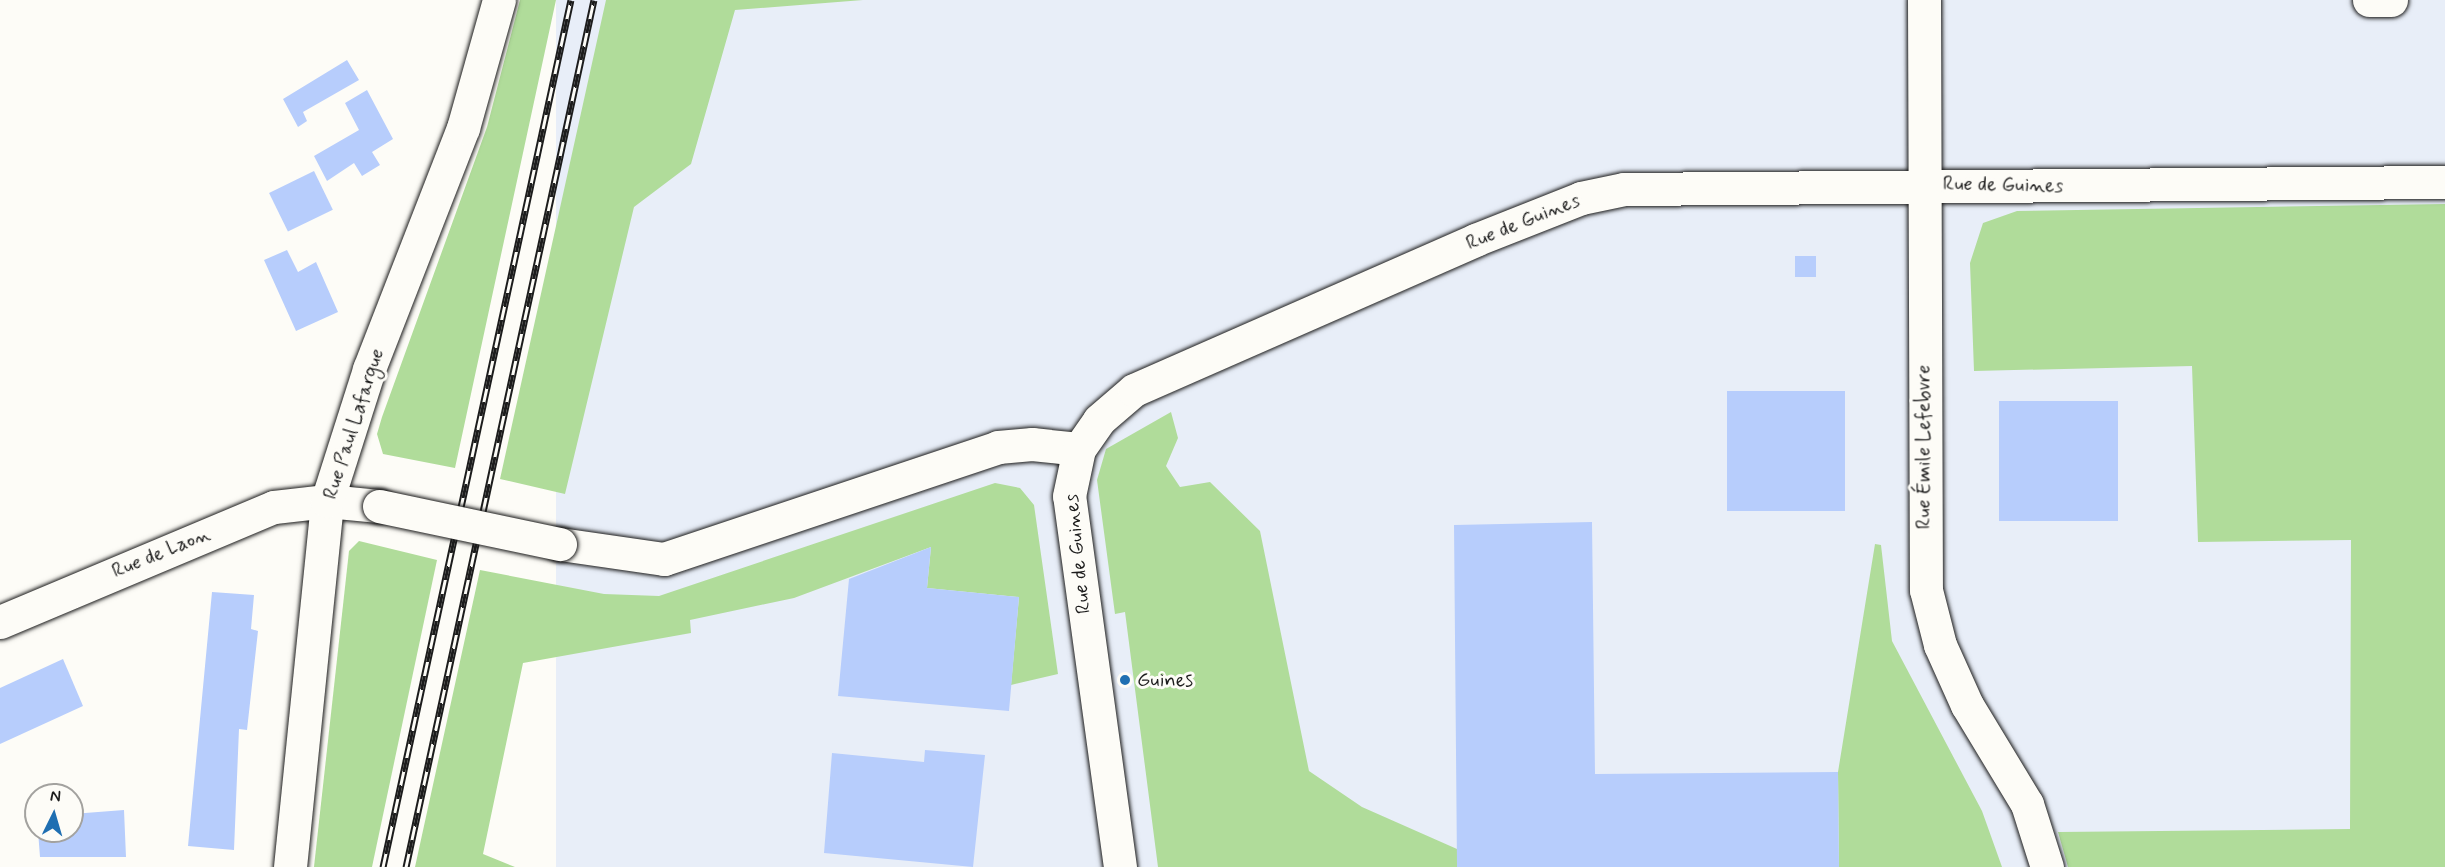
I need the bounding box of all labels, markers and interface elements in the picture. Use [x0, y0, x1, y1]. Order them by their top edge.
street label: Rue de Guines [1945, 172, 2061, 198]
street label: Rue de Guines [1465, 189, 1581, 255]
street label: Rue Paul Lafargue [319, 347, 389, 501]
street label: Rue Émile Lefebvre [1912, 365, 1936, 529]
street label: Rue de Guines [1060, 495, 1096, 613]
street label: Rue de Laon [109, 523, 213, 583]
place label: Guines [1137, 668, 1193, 692]
marker: Guines [1118, 673, 1132, 687]
north arrow [24, 783, 84, 843]
text: N [49, 786, 62, 807]

